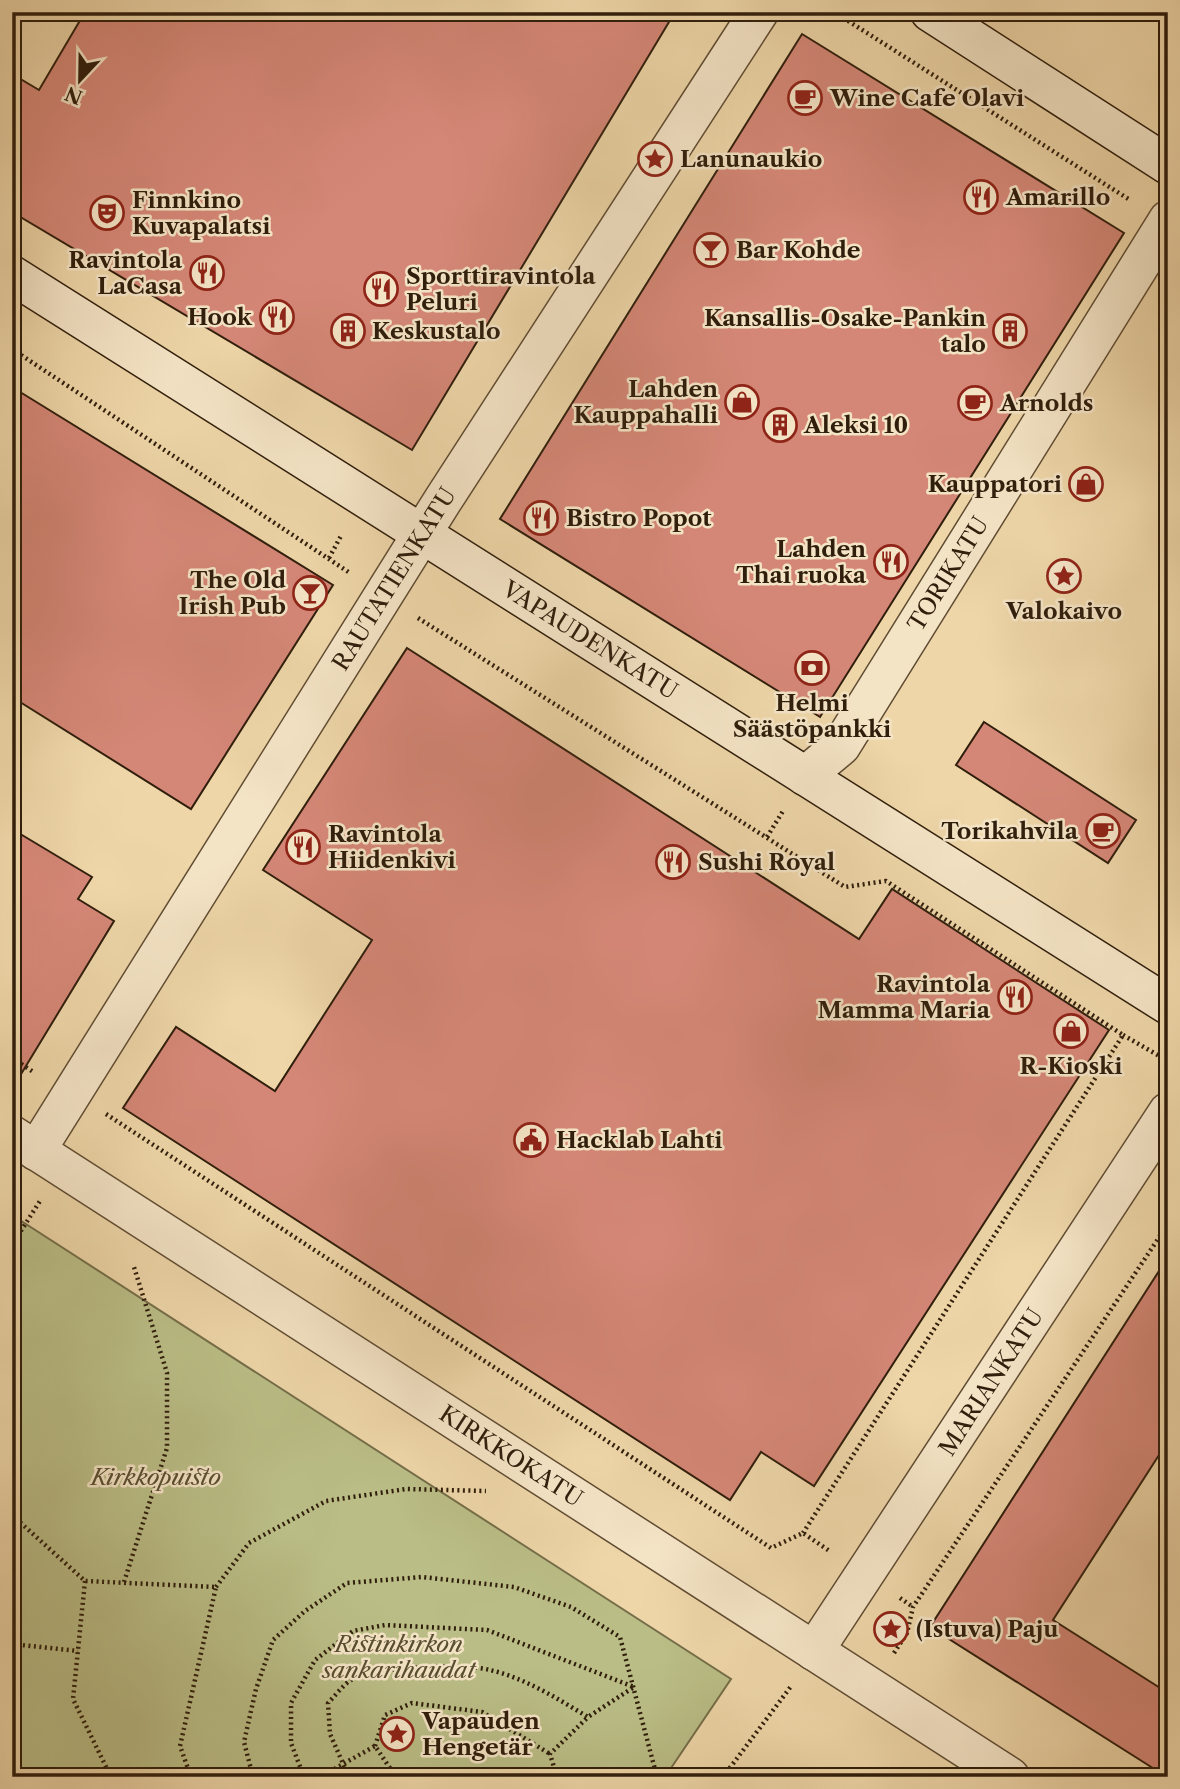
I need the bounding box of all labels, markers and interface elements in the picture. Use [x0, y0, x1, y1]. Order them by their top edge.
north arrow [46, 46, 116, 116]
cafe icon: Wine Cafe Olavi [786, 79, 824, 117]
text: N [62, 82, 86, 109]
place label: Wine Cafe Olavi [829, 84, 1024, 112]
place icon: Lanunaukio [636, 140, 674, 178]
place label: Lanunaukio [680, 145, 822, 173]
restaurant icon: Amarillo [962, 178, 1000, 216]
place label: Amarillo [1005, 183, 1110, 211]
place label: Finnkino Kuvapalatsi [132, 186, 270, 240]
theatre icon: Finnkino Kuvapalatsi [88, 194, 126, 232]
bar icon: Bar Kohde [692, 231, 730, 269]
place label: Bar Kohde [736, 236, 861, 264]
place label: Ravintola LaCasa [68, 246, 183, 300]
restaurant icon: Ravintola LaCasa [188, 254, 226, 292]
place label: Sporttiravintola Peluri [406, 262, 596, 316]
restaurant icon: Sporttiravintola Peluri [362, 270, 400, 308]
restaurant icon: Hook [258, 298, 296, 336]
place label: Hook [187, 303, 253, 331]
place label: Kansallis-Osake-Pankin talo [704, 304, 986, 358]
building icon: Keskustalo [329, 312, 367, 350]
building icon: Kansallis-Osake-Pankin talo [991, 312, 1029, 350]
place label: Keskustalo [372, 317, 501, 345]
place label: Lahden Kauppahalli [573, 375, 718, 429]
shop icon: Lahden Kauppahalli [723, 383, 761, 421]
cafe icon: Arnolds [956, 384, 994, 422]
place label: Arnolds [999, 389, 1094, 417]
building icon: Aleksi 10 [761, 406, 799, 444]
place label: Aleksi 10 [803, 411, 908, 439]
shop icon: Kauppatori [1067, 465, 1105, 503]
place label: Kauppatori [928, 470, 1062, 498]
street label: RAUTATIENKATU [326, 482, 462, 676]
restaurant icon: Bistro Popot [522, 499, 560, 537]
place label: Bistro Popot [566, 504, 712, 532]
street label: TORIKATU [902, 511, 994, 636]
place label: Lahden Thai ruoka [736, 535, 867, 589]
restaurant icon: Lahden Thai ruoka [872, 543, 910, 581]
place icon: Valokaivo [1045, 557, 1083, 595]
place label: The Old Irish Pub [179, 566, 287, 620]
bar icon: The Old Irish Pub [291, 574, 329, 612]
street label: VAPAUDENKATU [496, 574, 683, 705]
place label: Valokaivo [1005, 597, 1122, 625]
bank icon: Helmi Säästöpankki [793, 649, 831, 687]
place label: Helmi Säästöpankki [733, 689, 891, 743]
cafe icon: Torikahvila [1084, 812, 1122, 850]
place label: Torikahvila [941, 817, 1079, 845]
place label: Ravintola Hiidenkivi [328, 820, 456, 874]
restaurant icon: Ravintola Hiidenkivi [284, 828, 322, 866]
restaurant icon: Sushi Royal [654, 843, 692, 881]
place label: Sushi Royal [698, 848, 835, 876]
place label: Ravintola Mamma Maria [817, 970, 991, 1024]
restaurant icon: Ravintola Mamma Maria [996, 978, 1034, 1016]
shop icon: R-Kioski [1052, 1012, 1090, 1050]
place label: R-Kioski [1020, 1052, 1122, 1080]
public building icon: Hacklab Lahti [512, 1121, 550, 1159]
place label: Hacklab Lahti [556, 1126, 722, 1154]
street label: MARIANKATU [933, 1303, 1049, 1461]
street label: KIRKKOKATU [434, 1399, 588, 1513]
park label: Kirkkopuisto [89, 1463, 221, 1491]
place icon: (Istuva) Paju [872, 1610, 910, 1648]
place label: (Istuva) Paju [916, 1615, 1059, 1643]
park label: Ristinkirkon sankarihaudat [321, 1630, 478, 1684]
place label: Vapauden Hengetär [421, 1707, 540, 1761]
place icon: Vapauden Hengetär [378, 1715, 416, 1753]

